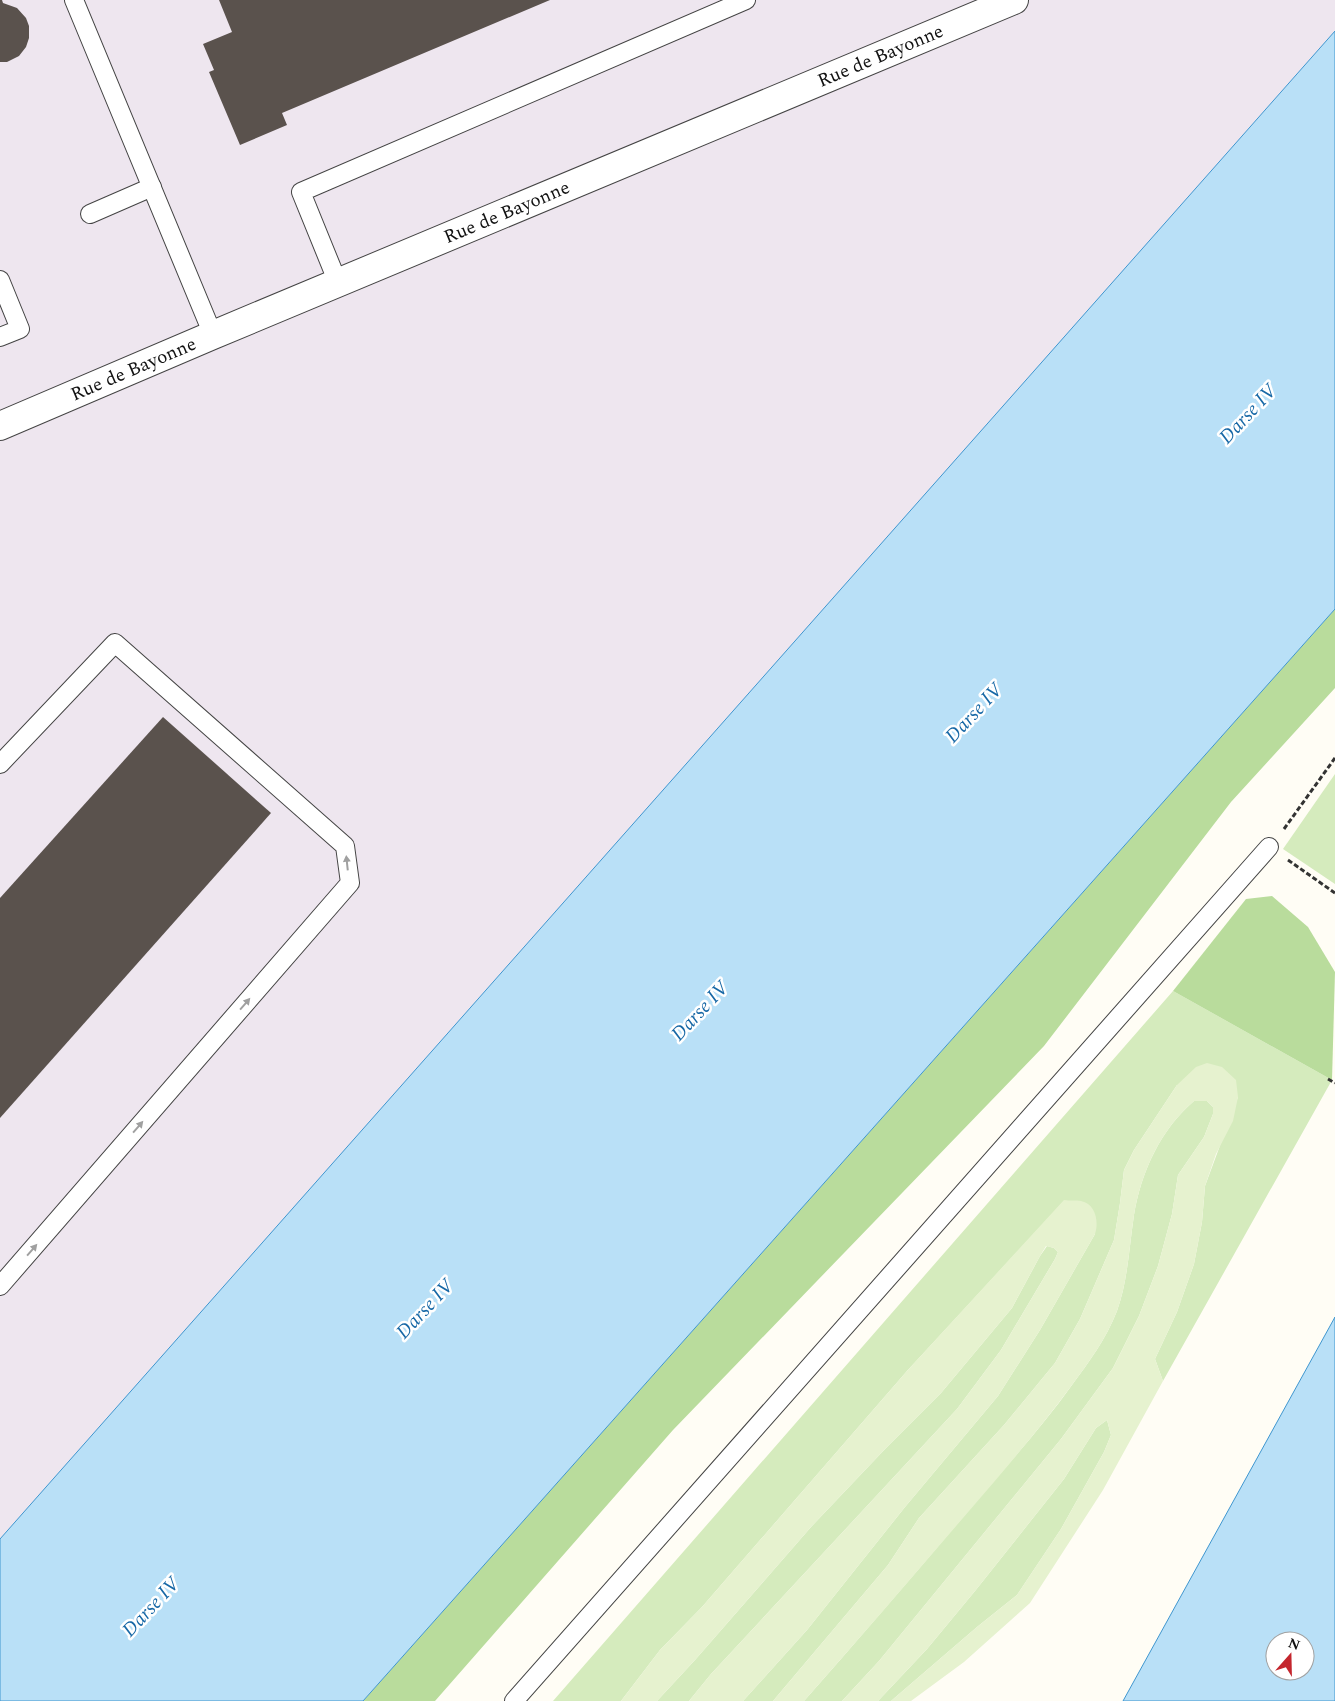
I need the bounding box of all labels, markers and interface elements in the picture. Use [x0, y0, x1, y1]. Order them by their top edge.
street label: Rue de Bayonne [813, 17, 948, 95]
street label: Rue de Bayonne [439, 173, 574, 251]
street label: Rue de Bayonne [66, 329, 201, 409]
water label: Darse IV [1212, 376, 1285, 451]
water label: Darse IV [938, 675, 1011, 750]
one-way arrow [343, 855, 351, 871]
water label: Darse IV [664, 973, 737, 1048]
one-way arrow [239, 997, 250, 1010]
one-way arrow [133, 1120, 144, 1133]
one-way arrow [26, 1244, 38, 1256]
water label: Darse IV [389, 1271, 462, 1346]
water label: Darse IV [115, 1569, 188, 1644]
north arrow [1265, 1631, 1315, 1681]
text: N [1285, 1632, 1303, 1656]

